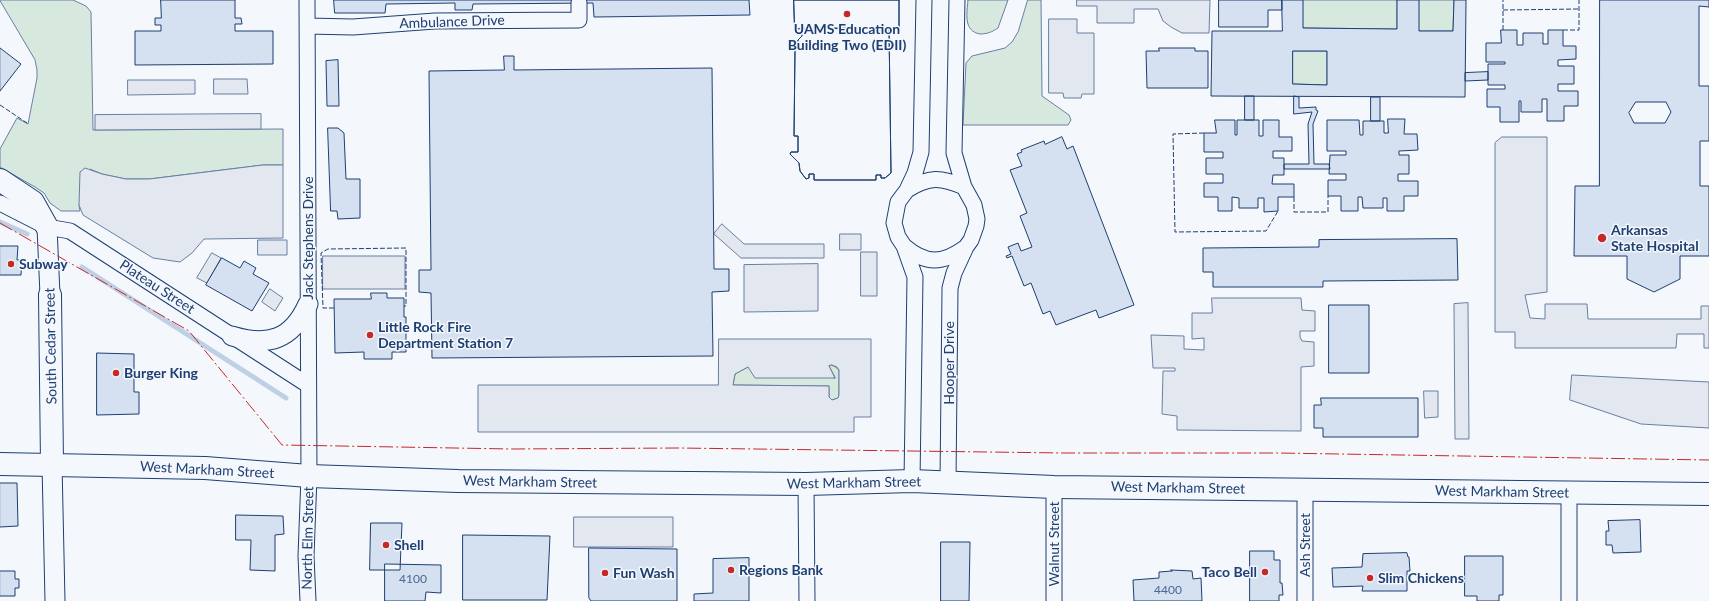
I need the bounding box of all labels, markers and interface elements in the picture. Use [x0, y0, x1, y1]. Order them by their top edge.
marker: UAMS Education Building Two (EDII) [842, 9, 852, 19]
street label: Ambulance Drive [399, 12, 505, 32]
place label: UAMS Education Building Two (EDII) [788, 21, 906, 54]
street label: Jack Stephens Drive [300, 176, 316, 300]
place label: Arkansas State Hospital [1611, 222, 1699, 254]
marker: Arkansas State Hospital [1596, 232, 1608, 244]
place label: Subway [19, 256, 68, 272]
street label: Plateau Street [116, 257, 198, 317]
marker: Subway [6, 259, 16, 269]
street label: South Cedar Street [42, 288, 60, 404]
place label: Little Rock Fire Department Station 7 [378, 319, 513, 352]
street label: Hooper Drive [941, 321, 957, 405]
marker: Little Rock Fire Department Station 7 [365, 330, 375, 340]
place label: Burger King [124, 365, 198, 381]
marker: Burger King [111, 368, 121, 378]
street label: West Markham Street [139, 458, 275, 482]
street label: West Markham Street [463, 472, 597, 492]
street label: West Markham Street [787, 473, 921, 493]
street label: West Markham Street [1111, 478, 1245, 498]
street label: West Markham Street [1435, 482, 1569, 502]
street label: North Elm Street [299, 486, 317, 590]
street label: Walnut Street [1046, 501, 1062, 587]
street label: Ash Street [1297, 513, 1313, 577]
place label: Shell [394, 537, 424, 553]
marker: Shell [381, 540, 391, 550]
place label: Regions Bank [739, 562, 823, 578]
place label: Taco Bell [1201, 564, 1257, 580]
place label: Fun Wash [613, 565, 675, 581]
marker: Regions Bank [726, 565, 736, 575]
marker: Taco Bell [1260, 567, 1270, 577]
marker: Fun Wash [600, 568, 610, 578]
place label: Slim Chickens [1378, 570, 1464, 586]
house number: 4100 [399, 572, 427, 586]
marker: Slim Chickens [1365, 573, 1375, 583]
house number: 4400 [1154, 583, 1182, 597]

